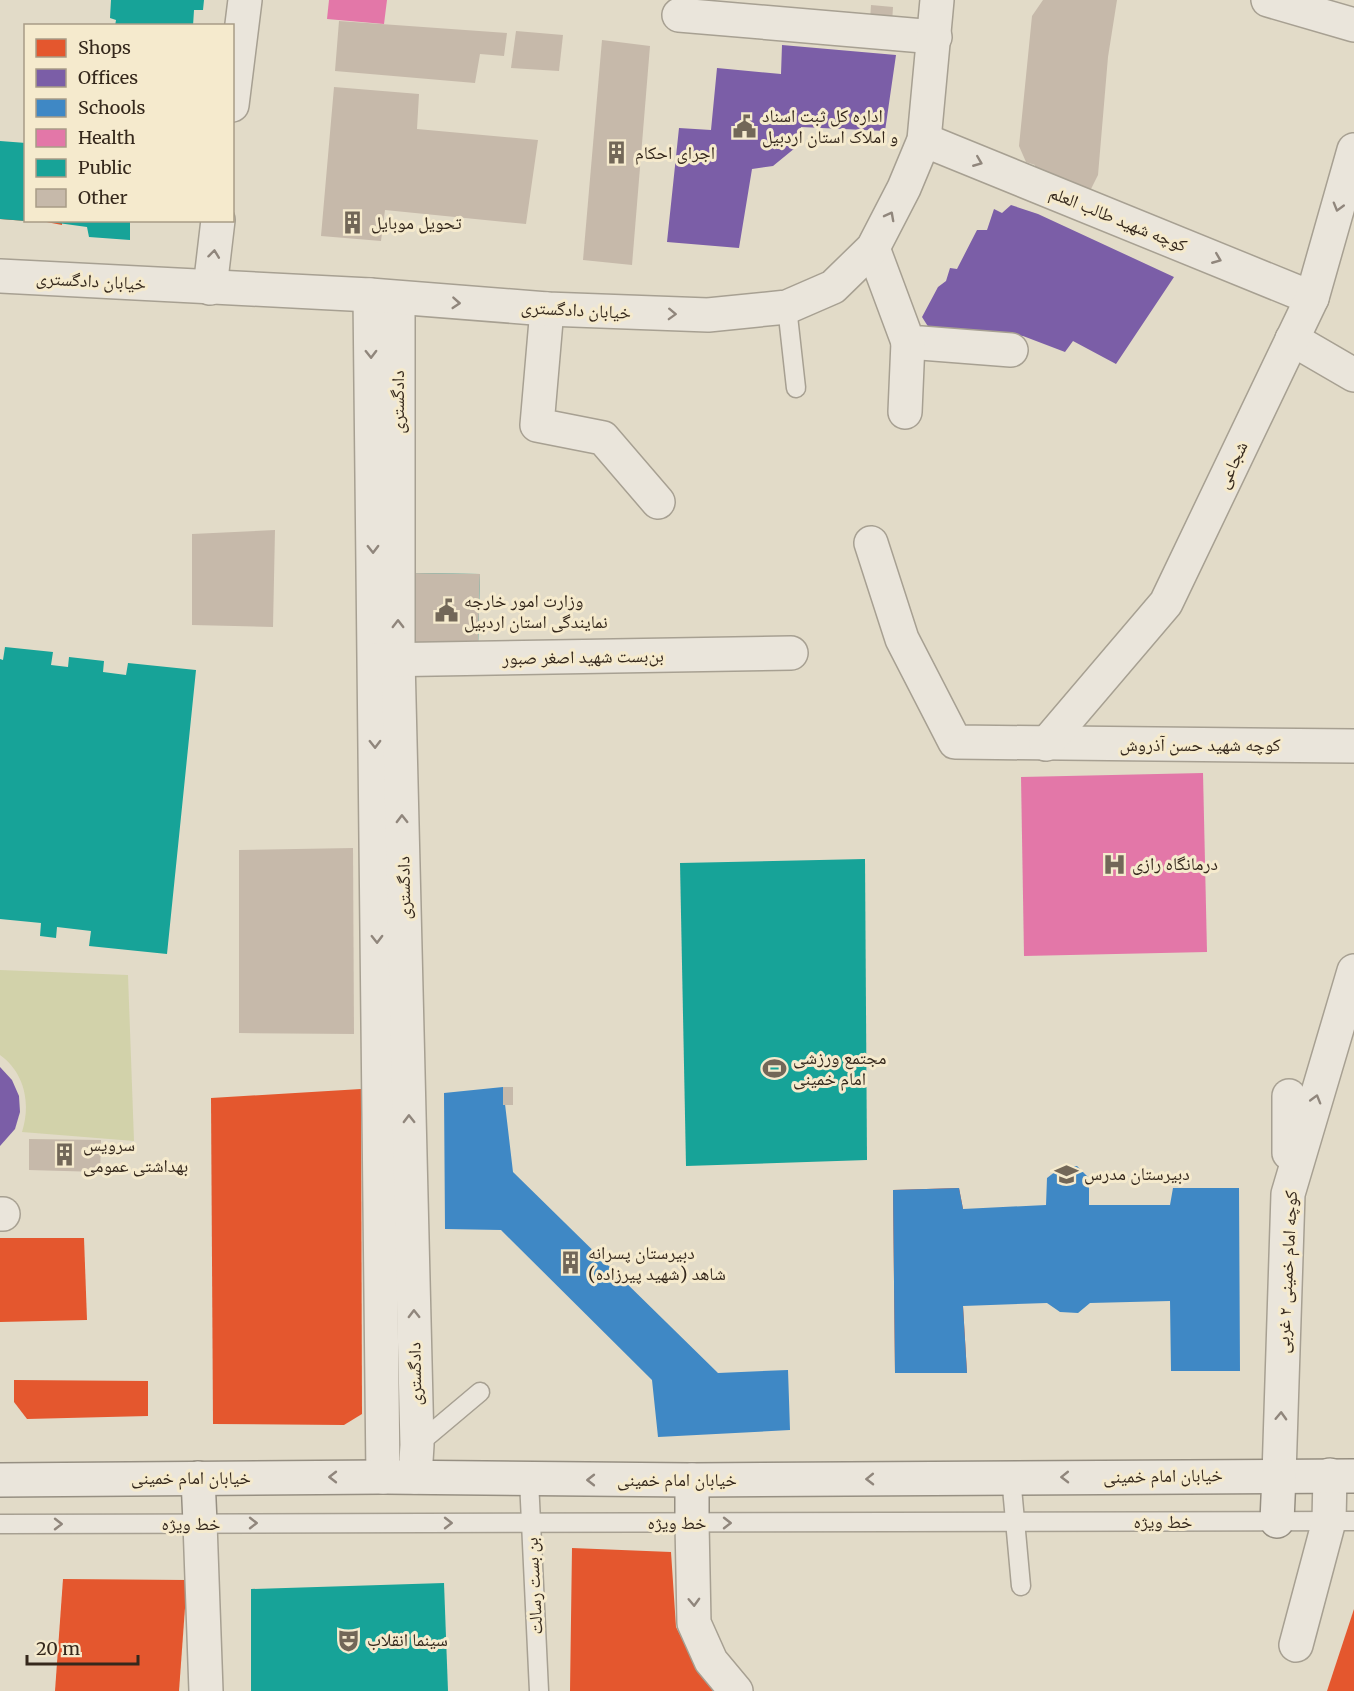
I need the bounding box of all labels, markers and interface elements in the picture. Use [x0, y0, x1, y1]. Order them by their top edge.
legend [24, 24, 234, 222]
text: Shops [78, 36, 131, 59]
text: Offices [78, 66, 138, 89]
text: Schools [78, 96, 146, 119]
place label: اداره کل ثبت اسناد و املاک استان اردبیل [762, 104, 898, 148]
public building icon: اداره کل ثبت اسناد و املاک استان اردبیل [731, 113, 757, 139]
text: Health [78, 126, 136, 149]
building icon: اجرای احکام [604, 140, 630, 166]
place label: اجرای احکام [635, 141, 715, 165]
one-way arrow [972, 155, 983, 167]
text: Public [78, 156, 132, 179]
street label: کوچه شهید طالب العلم [1046, 180, 1191, 258]
text: Other [78, 186, 128, 209]
one-way arrow [1333, 201, 1345, 211]
building icon: تحویل موبایل [340, 210, 366, 236]
place label: تحویل موبایل [371, 211, 462, 234]
one-way arrow [883, 211, 894, 222]
one-way arrow [208, 250, 220, 259]
one-way arrow [1211, 252, 1222, 264]
street label: خیابان دادگستری [35, 266, 147, 295]
street label: خیابان دادگستری [520, 295, 632, 324]
one-way arrow [452, 296, 461, 309]
one-way arrow [667, 307, 676, 320]
one-way arrow [365, 349, 377, 358]
street label: دادگستری [386, 370, 409, 434]
street label: شجاعی [1211, 437, 1253, 492]
one-way arrow [367, 544, 379, 553]
place label: وزارت امور خارجه نمایندگی استان اردبیل [464, 589, 608, 633]
public building icon: وزارت امور خارجه نمایندگی استان اردبیل [433, 598, 459, 624]
one-way arrow [392, 619, 404, 628]
street label: بن‌بست شهید اصغر صبور [501, 644, 664, 669]
street label: کوچه شهید حسن آذروش [1119, 733, 1281, 756]
one-way arrow [369, 739, 381, 748]
one-way arrow [396, 814, 408, 823]
hospital icon: درمانگاه رازی [1101, 851, 1127, 877]
place label: درمانگاه رازی [1132, 852, 1218, 875]
street label: دادگستری [391, 856, 416, 920]
one-way arrow [371, 934, 383, 943]
place label: مجتمع ورزشی امام خمینی [793, 1046, 887, 1091]
sports icon: مجتمع ورزشی امام خمینی [762, 1055, 788, 1081]
one-way arrow [1309, 1094, 1321, 1105]
one-way arrow [403, 1114, 416, 1123]
place label: سرویس بهداشتی عمومی [83, 1133, 188, 1177]
building icon: سرویس بهداشتی عمومی [52, 1142, 78, 1168]
school or university icon: دبیرستان مدرس [1053, 1161, 1079, 1187]
place label: دبیرستان مدرس [1084, 1162, 1190, 1185]
street label: کوچه امام خمینی ۲ غربی [1271, 1189, 1303, 1354]
place label: دبیرستان پسرانه شاهد (شهید پیرزاده) [588, 1241, 726, 1285]
building icon: دبیرستان پسرانه شاهد (شهید پیرزاده) [557, 1250, 583, 1276]
one-way arrow [408, 1309, 420, 1318]
street label: دادگستری [402, 1342, 427, 1406]
one-way arrow [1275, 1412, 1287, 1421]
street label: خیابان امام خمینی [1103, 1463, 1223, 1489]
street label: خیابان امام خمینی [131, 1466, 251, 1490]
street label: خیابان امام خمینی [617, 1468, 737, 1492]
one-way arrow [1060, 1470, 1069, 1483]
one-way arrow [328, 1471, 337, 1483]
one-way arrow [865, 1472, 874, 1485]
one-way arrow [586, 1474, 595, 1486]
street label: خط ویژه [1134, 1510, 1192, 1533]
street label: خط ویژه [648, 1511, 706, 1534]
street label: خط ویژه [162, 1512, 220, 1535]
one-way arrow [249, 1517, 258, 1529]
one-way arrow [444, 1517, 453, 1529]
one-way arrow [723, 1517, 732, 1529]
one-way arrow [54, 1518, 63, 1530]
street label: بن بست رسالت [519, 1537, 548, 1635]
one-way arrow [688, 1598, 700, 1607]
theatre icon: سینما انقلاب [336, 1627, 362, 1653]
scale bar [27, 1628, 138, 1666]
place label: سینما انقلاب [367, 1628, 448, 1651]
text: 20 m [36, 1637, 80, 1660]

